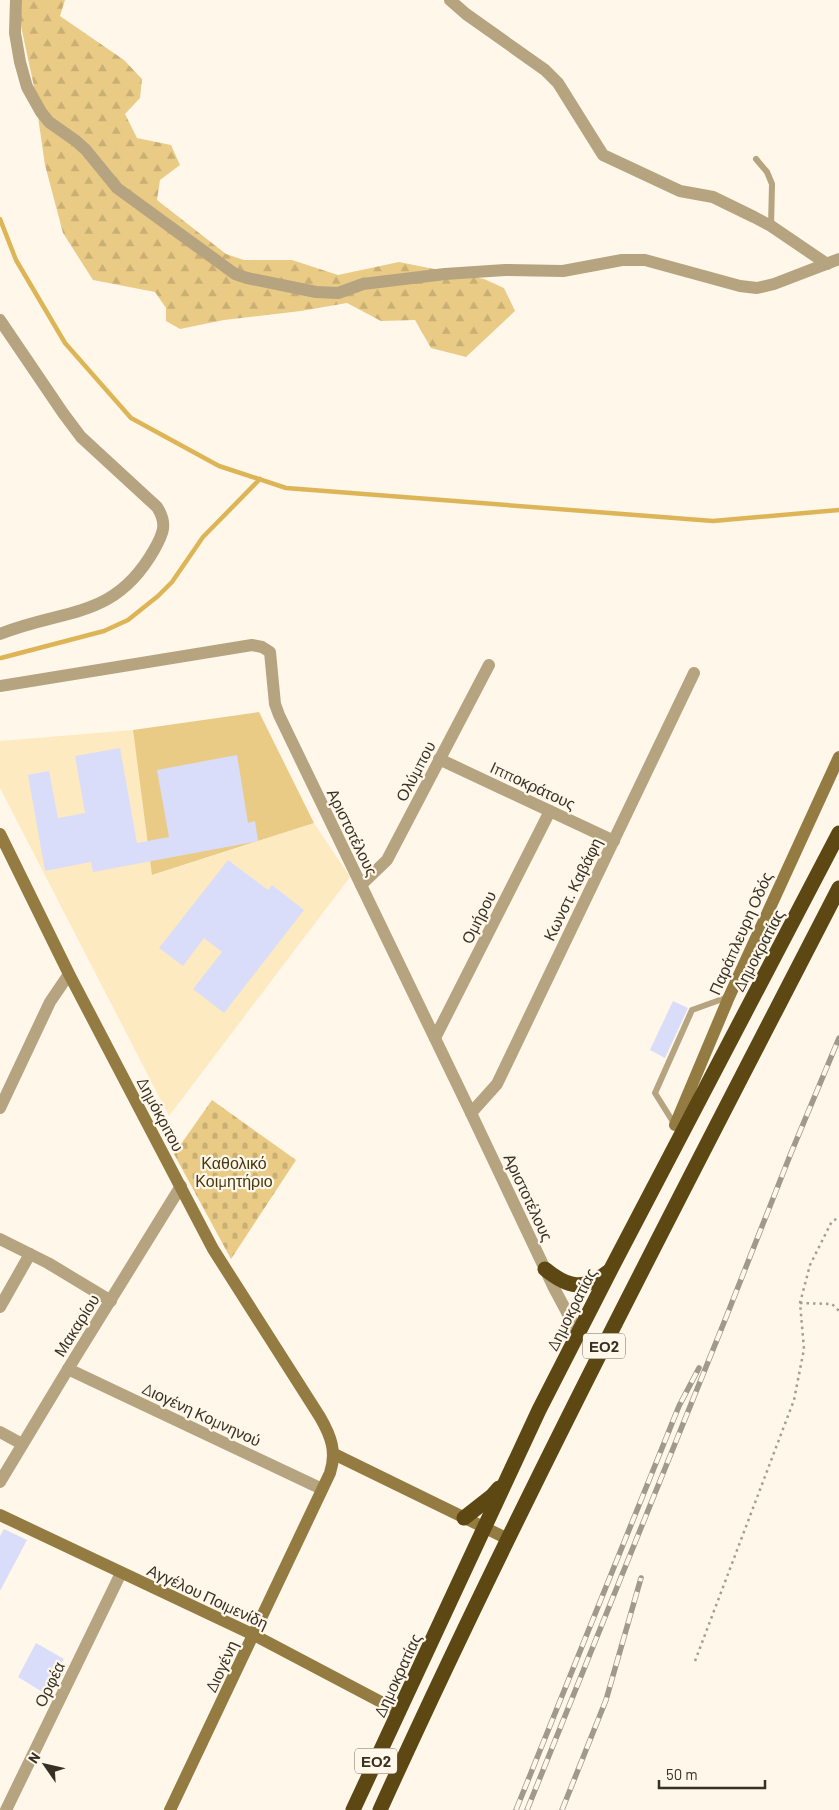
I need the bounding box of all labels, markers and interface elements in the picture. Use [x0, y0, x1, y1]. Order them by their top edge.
street label: Ολύμπου [391, 738, 439, 804]
street label: Ιπποκράτους [487, 757, 579, 813]
street label: Αριστοτέλους [324, 785, 382, 879]
street label: Κωνστ. Καβάφη [539, 834, 605, 944]
street label: Παράπλευρη Οδός [704, 868, 776, 997]
street label: Ομήρου [457, 887, 499, 947]
street label: Δημοκρατίας [729, 906, 788, 994]
street label: Δημόκριτου [134, 1074, 188, 1154]
street label: Αριστοτέλους [500, 1150, 558, 1244]
park label: Καθολικό Κοιμητήριο [195, 1153, 273, 1190]
street label: Δημοκρατίας [542, 1264, 600, 1353]
street label: Μακαρίου [49, 1290, 103, 1360]
road number: ΕΟ2 [583, 1334, 625, 1358]
street label: Διογένη Κομνηνού [140, 1378, 264, 1450]
street label: Αγγέλου Ποιμενίδη [144, 1560, 272, 1632]
street label: Δημοκρατίας [369, 1630, 425, 1720]
street label: Διογένη [201, 1637, 241, 1695]
street label: Ορφέα [30, 1658, 68, 1710]
north arrow [20, 1740, 70, 1790]
road number: ΕΟ2 [355, 1748, 397, 1774]
text: N [24, 1749, 43, 1766]
scale bar [659, 1758, 765, 1790]
text: 50 m [666, 1765, 698, 1783]

